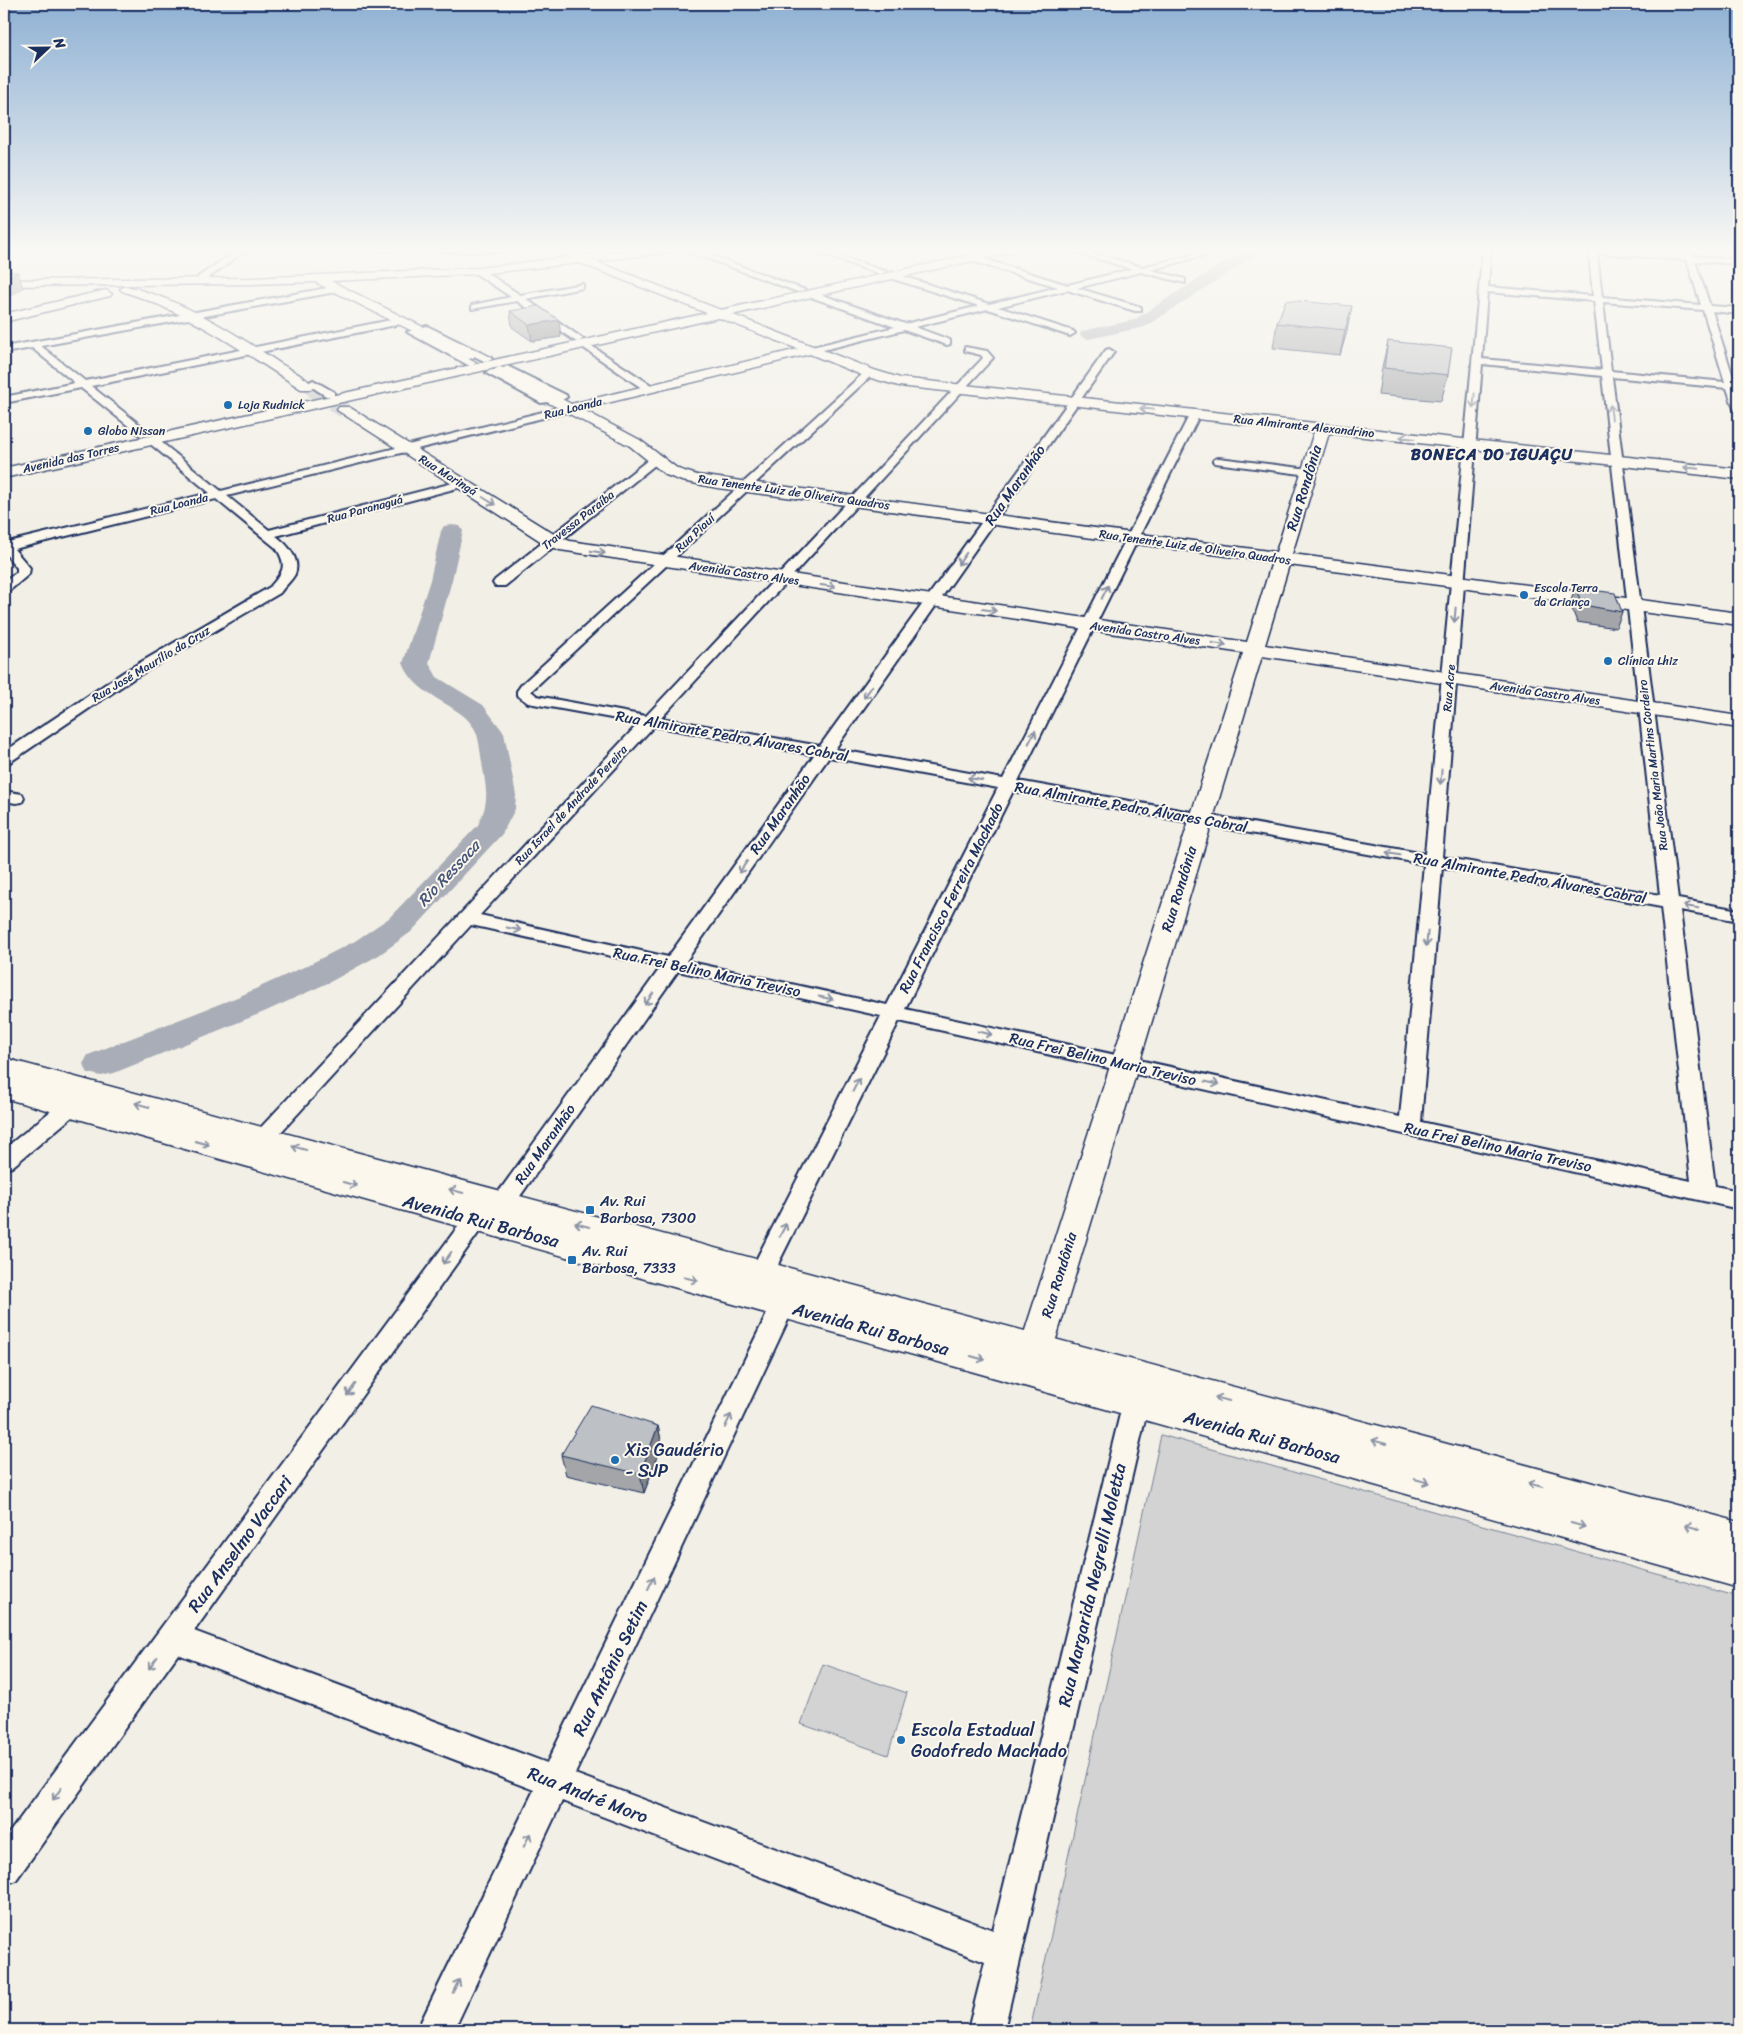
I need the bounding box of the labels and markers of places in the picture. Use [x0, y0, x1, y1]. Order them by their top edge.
place label: Loja Rudnick [238, 394, 306, 416]
marker: Loja Rudnick [222, 399, 234, 411]
place label: Globo Nissan [98, 420, 166, 442]
marker: Globo Nissan [82, 425, 94, 437]
place label: Escola Terra da Criança [1534, 577, 1598, 613]
marker: Escola Terra da Criança [1518, 589, 1530, 601]
place label: Clínica Lhiz [1618, 650, 1678, 672]
marker: Clínica Lhiz [1602, 655, 1614, 667]
place label: Av. Rui Barbosa, 7300 [599, 1188, 696, 1231]
marker: Av. Rui Barbosa, 7300 [584, 1204, 596, 1216]
place label: Av. Rui Barbosa, 7333 [581, 1238, 676, 1281]
marker: Av. Rui Barbosa, 7333 [566, 1254, 578, 1266]
place label: Xis Gaudério - SJP [624, 1434, 724, 1487]
marker: Xis Gaudério - SJP [609, 1454, 621, 1466]
place label: Escola Estadual Godofredo Machado [911, 1714, 1067, 1767]
marker: Escola Estadual Godofredo Machado [895, 1734, 907, 1746]

